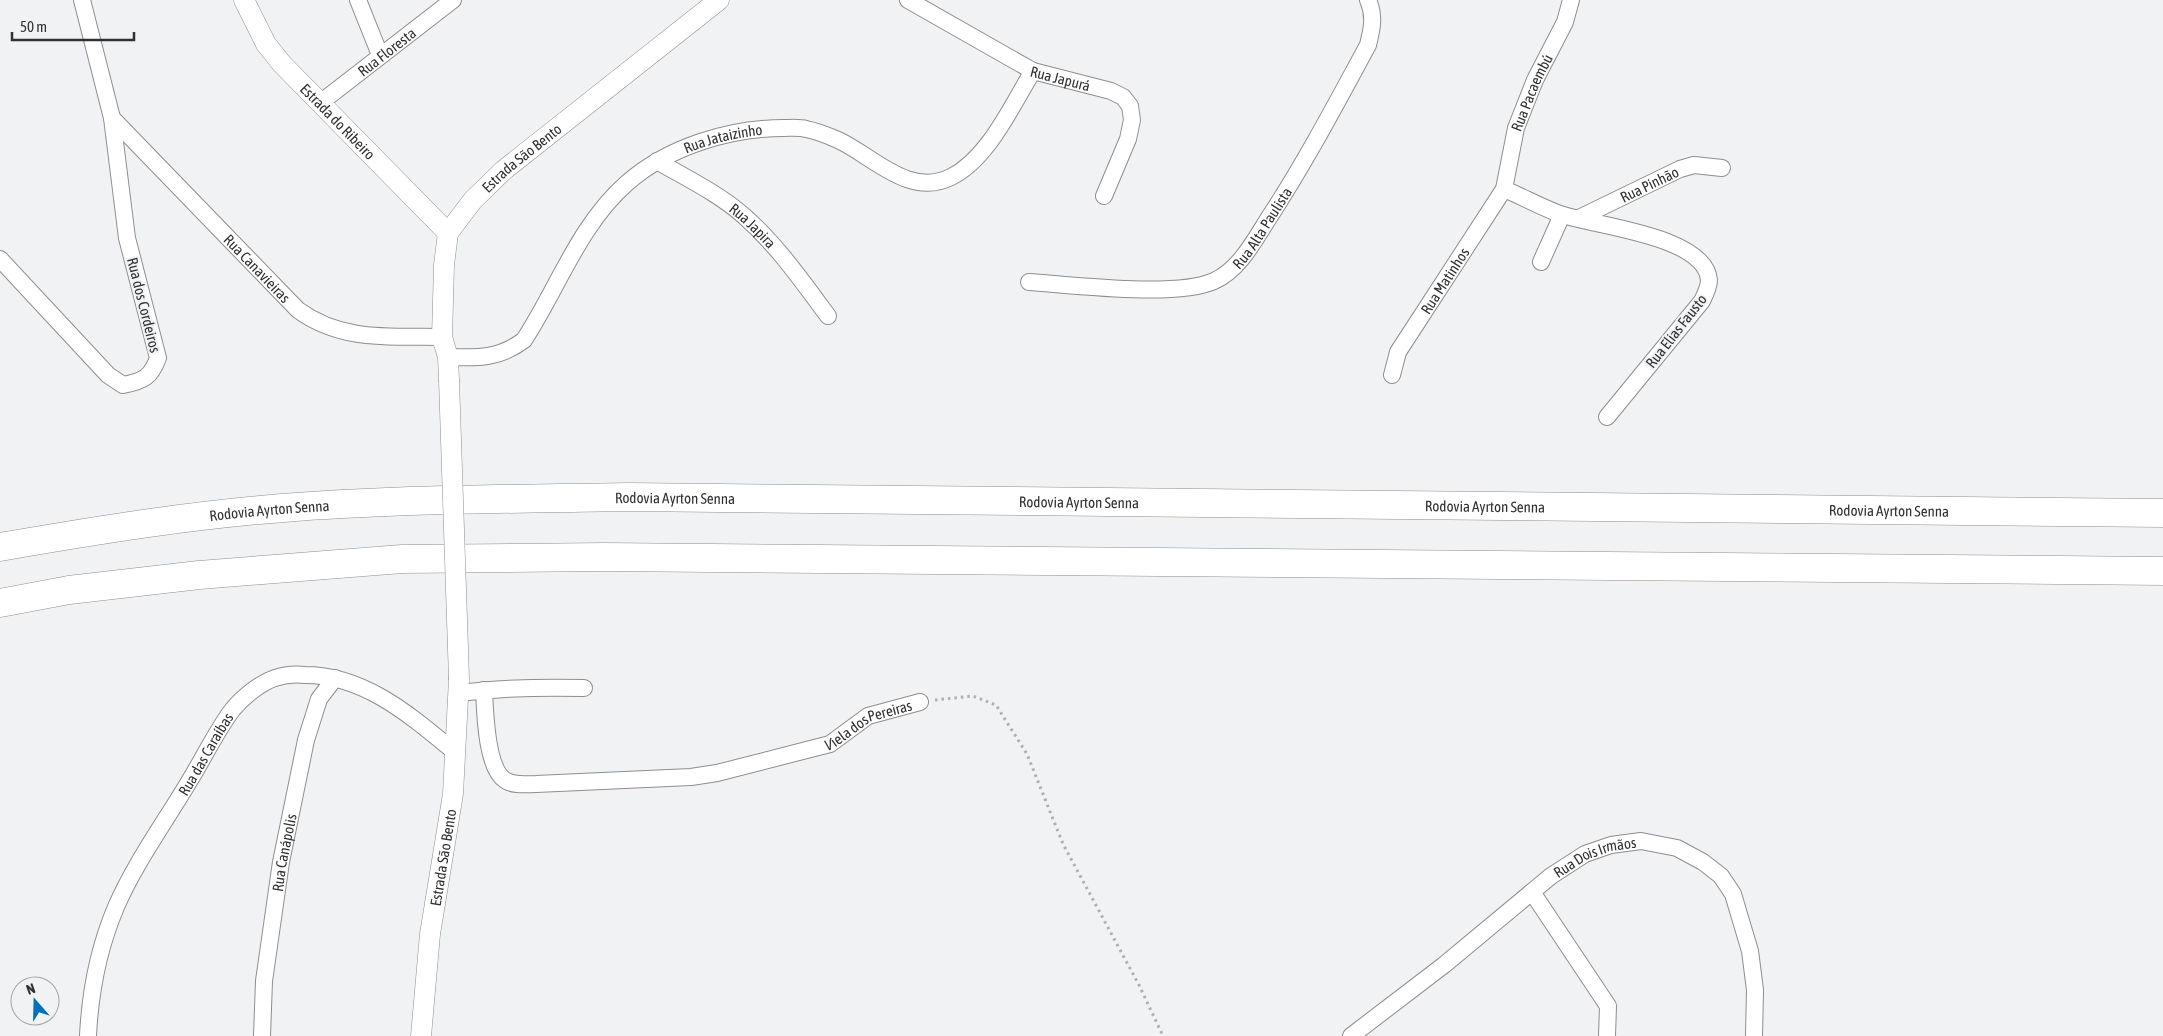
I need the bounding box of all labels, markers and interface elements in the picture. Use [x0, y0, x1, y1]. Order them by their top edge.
scale bar [12, 10, 135, 42]
text: 50 m [20, 18, 47, 35]
street label: Rua Floresta [354, 24, 419, 79]
street label: Rua Pacaembú [1507, 51, 1556, 134]
street label: Rua Japurá [1029, 62, 1092, 94]
street label: Estrada do Ribeiro [297, 80, 379, 163]
street label: Estrada São Bento [478, 120, 564, 195]
street label: Rua Jataizinho [681, 120, 763, 156]
street label: Rua Pinhão [1617, 163, 1681, 205]
street label: Rua Alta Paulista [1229, 184, 1295, 272]
street label: Rua Japira [727, 199, 780, 251]
street label: Rua Canavieiras [221, 231, 294, 306]
street label: Rua Matinhos [1417, 244, 1472, 317]
street label: Rua dos Cordeiros [124, 256, 164, 354]
street label: Rua Elias Fausto [1642, 291, 1710, 371]
street label: Rodovia Ayrton Senna [615, 488, 735, 507]
street label: Rodovia Ayrton Senna [1019, 493, 1139, 511]
street label: Rodovia Ayrton Senna [208, 496, 330, 524]
street label: Rodovia Ayrton Senna [1425, 497, 1545, 515]
street label: Rodovia Ayrton Senna [1829, 501, 1949, 519]
street label: Viela dos Pereiras [823, 696, 914, 754]
street label: Rua das Caraíbas [174, 709, 236, 798]
street label: Estrada São Bento [426, 808, 459, 907]
street label: Rua Canápolis [268, 812, 299, 893]
street label: Rua Dois Irmãos [1550, 833, 1637, 881]
north arrow [10, 976, 60, 1026]
text: N [24, 980, 37, 998]

